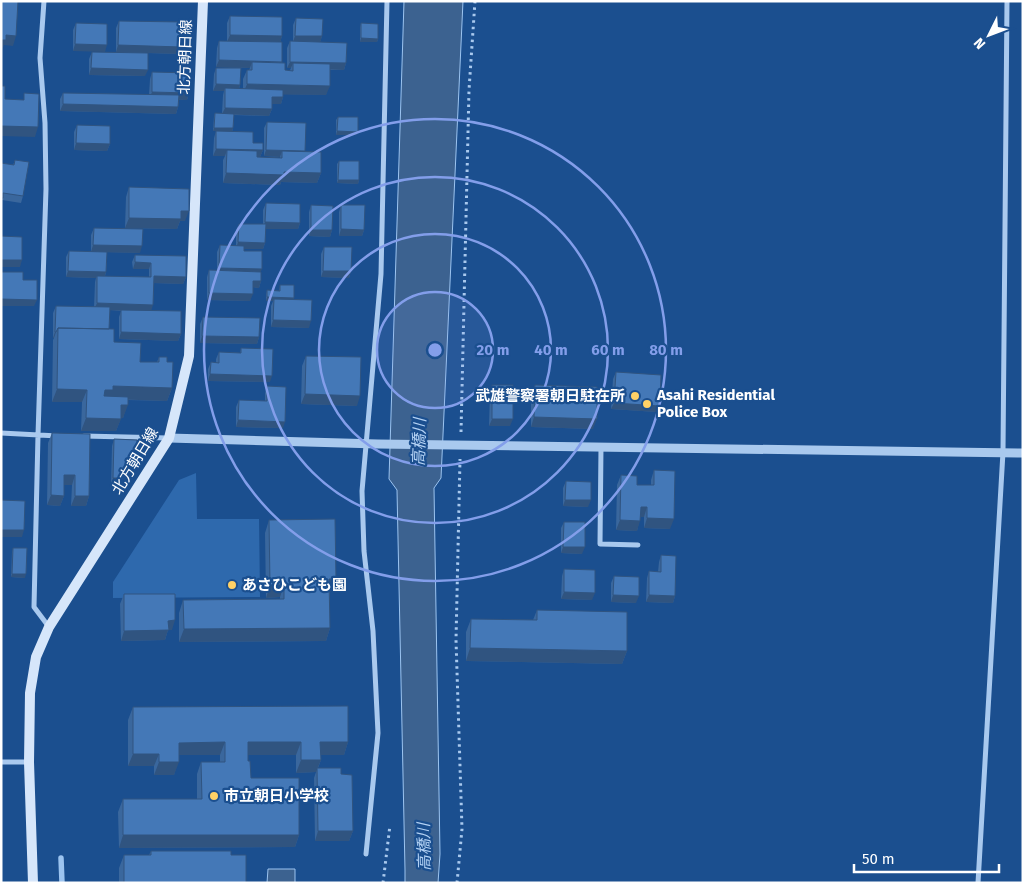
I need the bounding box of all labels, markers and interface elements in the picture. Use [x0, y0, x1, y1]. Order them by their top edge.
north arrow [964, 10, 1014, 60]
street label: 北方朝日線 [175, 19, 195, 95]
text: N [970, 34, 989, 53]
centre of rings [426, 341, 444, 359]
text: 20 m [477, 341, 509, 359]
text: 40 m [534, 341, 568, 359]
text: 60 m [591, 341, 625, 359]
text: 80 m [649, 341, 683, 359]
place label: Asahi Residential Police Box [656, 386, 775, 421]
place label: 武雄警察署朝日駐在所 [475, 387, 625, 405]
marker: 武雄警察署朝日駐在所 [629, 390, 641, 402]
marker: Asahi Residential Police Box [641, 398, 653, 410]
water label: 高橋川 [409, 416, 429, 466]
street label: 北方朝日線 [108, 424, 162, 498]
place label: あさひこども園 [242, 576, 347, 594]
marker: あさひこども園 [226, 579, 238, 591]
place label: 市立朝日小学校 [224, 787, 329, 805]
marker: 市立朝日小学校 [208, 790, 220, 802]
water label: 高橋川 [414, 821, 434, 871]
scale bar [854, 842, 999, 874]
text: 50 m [862, 850, 895, 868]

